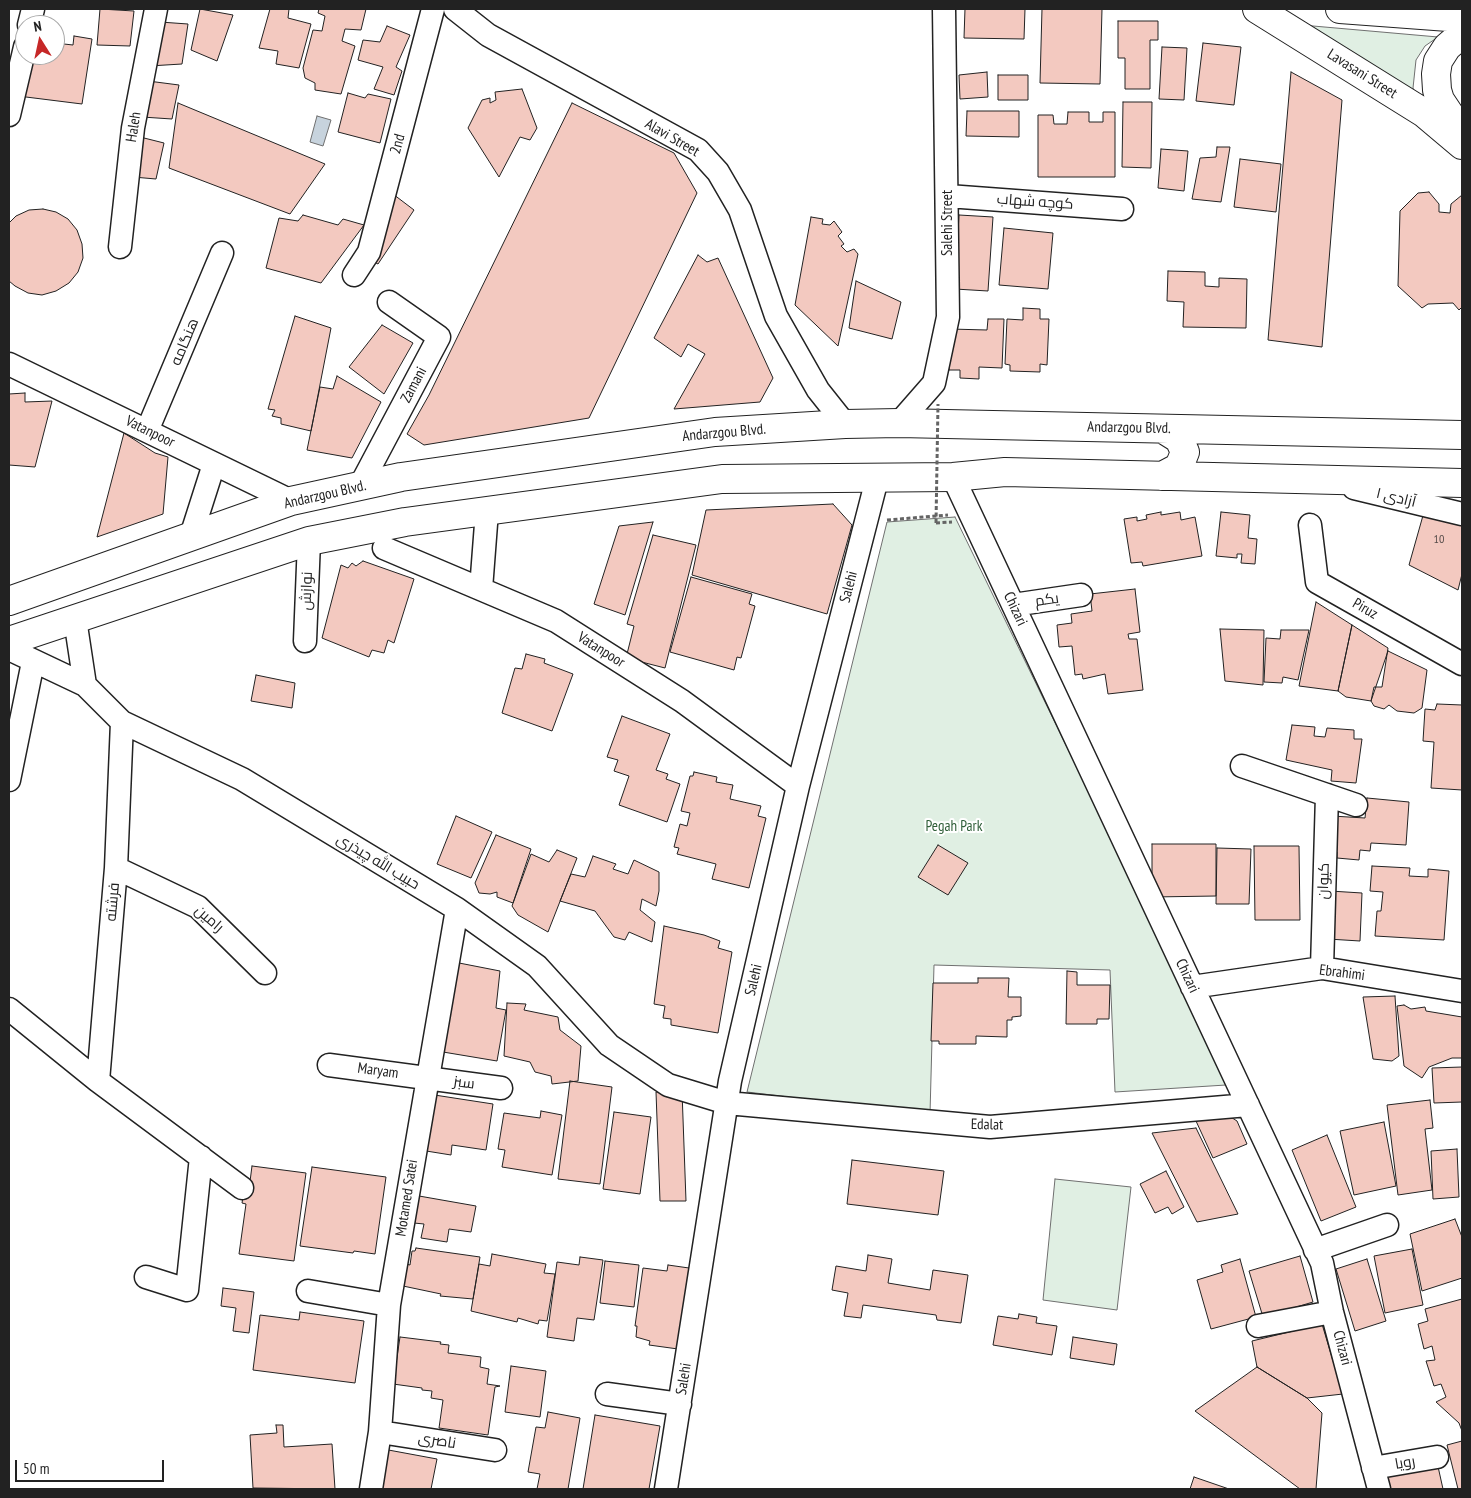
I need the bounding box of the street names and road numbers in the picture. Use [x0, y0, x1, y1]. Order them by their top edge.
street label: Lavasani Street [1324, 45, 1400, 103]
street label: Haleh [123, 111, 145, 143]
street label: Alavi Street [642, 115, 702, 161]
street label: 2nd [387, 132, 409, 156]
street label: Salehi Street [939, 190, 957, 256]
street label: کوچه شهاب [996, 190, 1074, 214]
street label: هنگامه [167, 316, 203, 368]
street label: Zamani [397, 364, 431, 406]
street label: Vatanpoor [122, 412, 178, 452]
street label: Andarzgou Blvd. [1087, 418, 1171, 438]
street label: Andarzgou Blvd. [682, 420, 766, 446]
street label: Andarzgou Blvd. [282, 477, 368, 513]
street label: آزادی ۱ [1374, 484, 1418, 512]
street label: Salehi [836, 569, 862, 605]
street label: نوازش [297, 571, 317, 611]
street label: Chizari [999, 589, 1031, 629]
street label: یکم [1034, 589, 1060, 611]
street label: Piruz [1349, 595, 1381, 623]
street label: Vatanpoor [574, 628, 628, 672]
street label: حبیب الله چیذری [333, 830, 423, 894]
street label: کیوان [1314, 862, 1334, 900]
street label: فرشته [102, 882, 124, 922]
street label: رامین [191, 902, 227, 936]
street label: Chizari [1171, 956, 1203, 996]
street label: Ebrahimi [1318, 961, 1366, 985]
street label: Salehi [742, 962, 766, 998]
street label: Maryam [356, 1059, 400, 1083]
street label: سبز [452, 1073, 476, 1093]
street label: Edalat [971, 1116, 1003, 1134]
street label: Motamed Satei [392, 1158, 422, 1238]
street label: Chizari [1329, 1329, 1355, 1367]
street label: Salehi [673, 1362, 695, 1396]
street label: ناصری [417, 1429, 457, 1453]
street label: رویا [1393, 1452, 1417, 1474]

